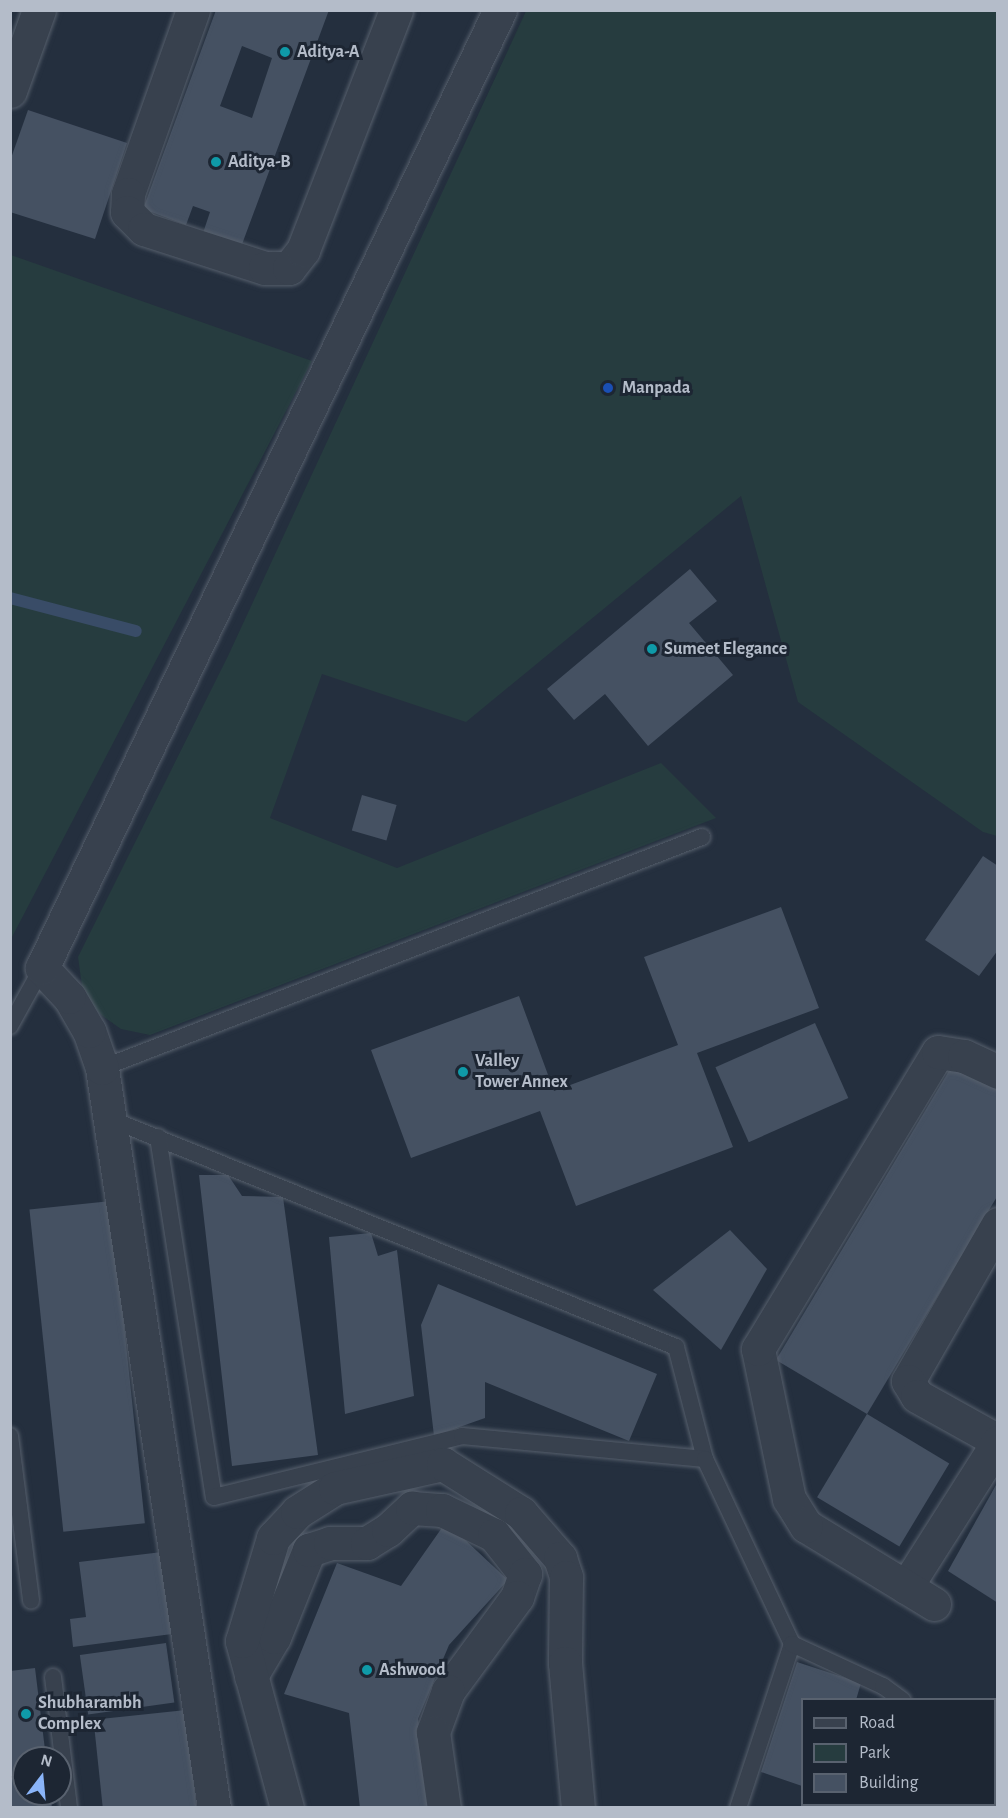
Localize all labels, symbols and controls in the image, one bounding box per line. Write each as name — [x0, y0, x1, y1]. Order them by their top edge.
place label: Aditya-A — [297, 41, 360, 63]
marker: Aditya-A — [278, 45, 292, 59]
place label: Aditya-B — [228, 151, 291, 173]
marker: Aditya-B — [209, 155, 223, 169]
place label: Manpada — [622, 377, 690, 399]
marker: Manpada — [599, 379, 617, 397]
place label: Sumeet Elegance — [664, 638, 787, 660]
marker: Sumeet Elegance — [645, 642, 659, 656]
place label: Valley Tower Annex — [475, 1051, 568, 1094]
marker: Valley Tower Annex — [456, 1065, 470, 1079]
place label: Ashwood — [379, 1659, 446, 1681]
marker: Ashwood — [360, 1663, 374, 1677]
place label: Shubharambh Complex — [38, 1693, 142, 1736]
legend — [801, 1698, 996, 1806]
marker: Shubharambh Complex — [19, 1707, 33, 1721]
text: Road — [859, 1714, 895, 1732]
text: Park — [859, 1744, 890, 1762]
north arrow — [12, 1746, 72, 1806]
text: N — [39, 1751, 54, 1770]
text: Building — [859, 1774, 918, 1792]

